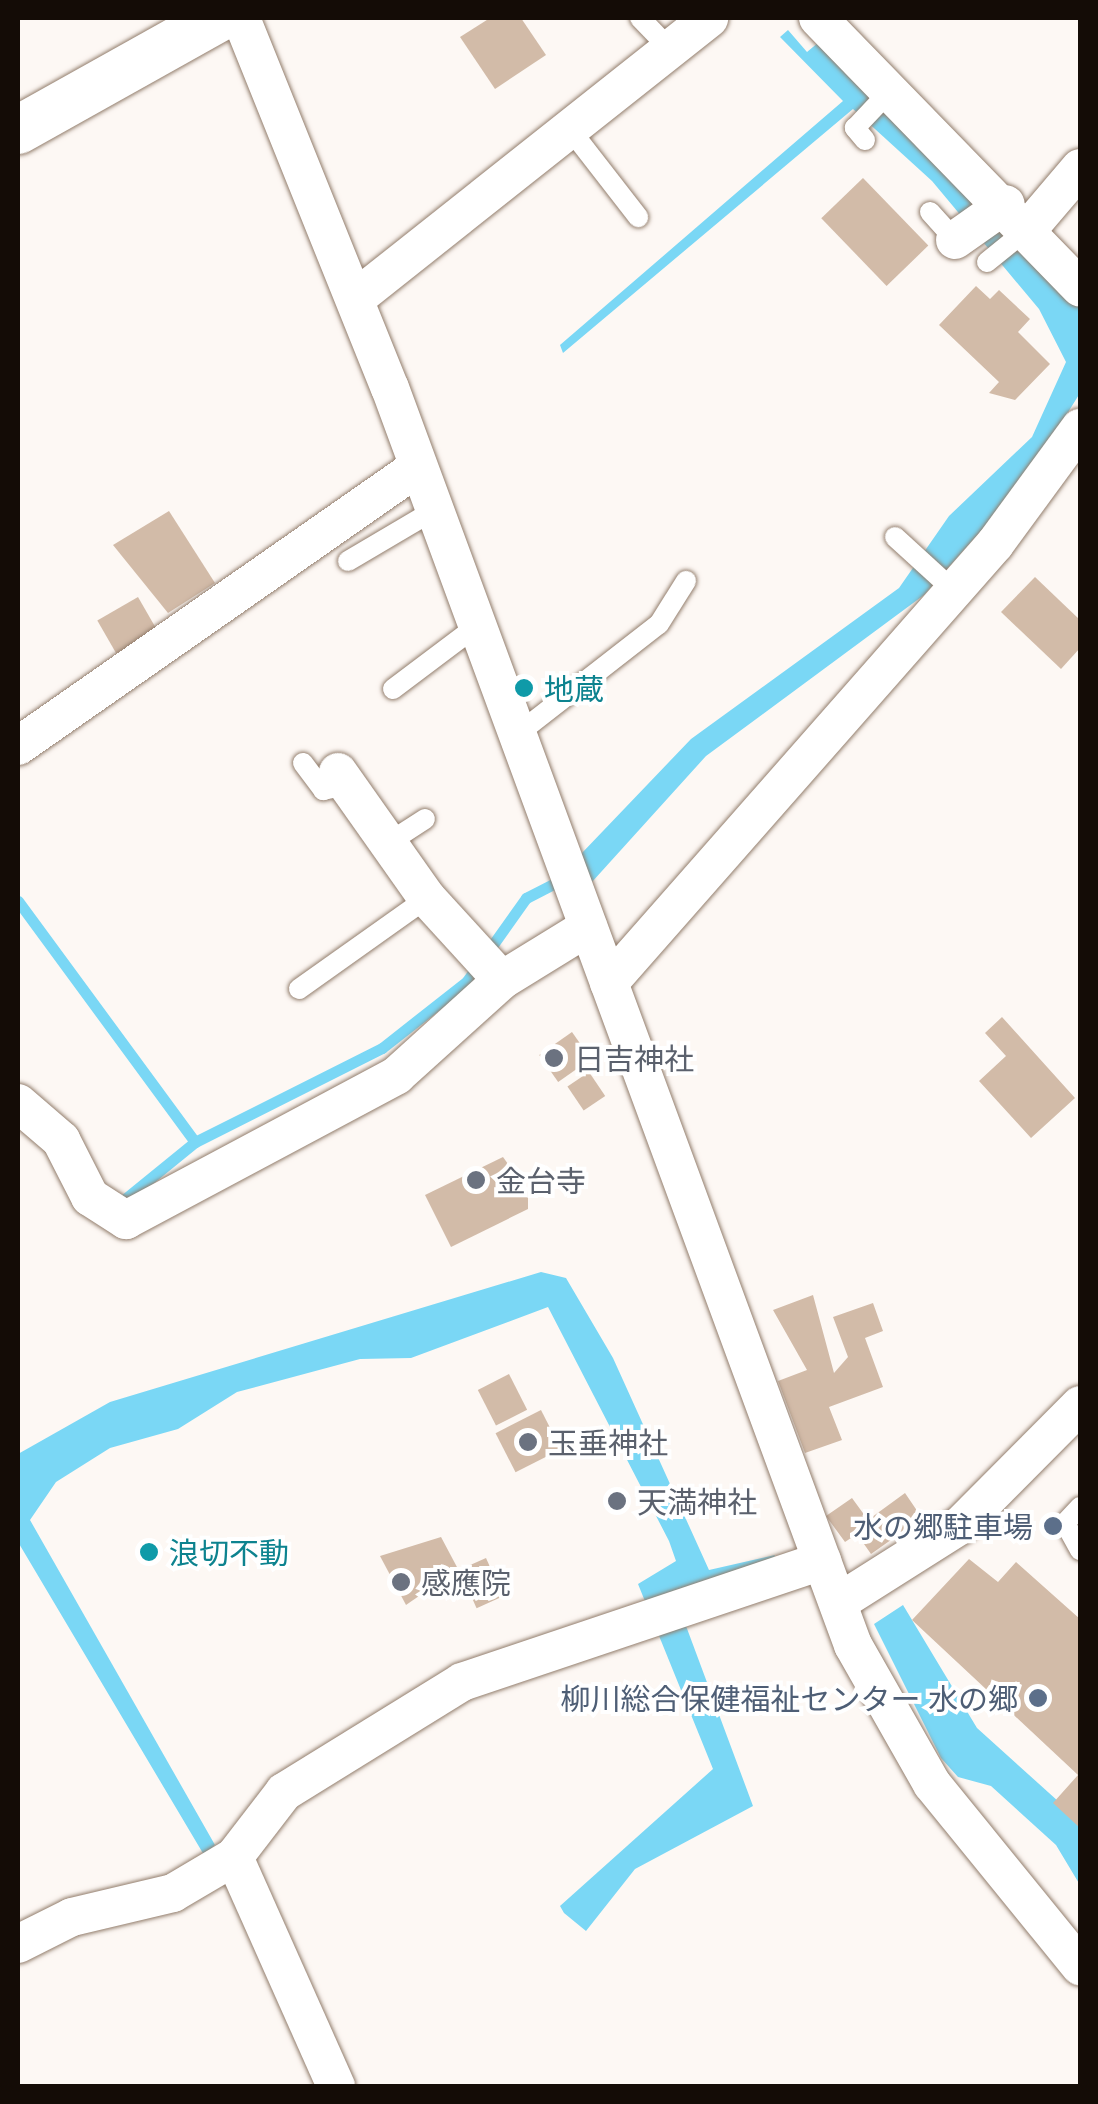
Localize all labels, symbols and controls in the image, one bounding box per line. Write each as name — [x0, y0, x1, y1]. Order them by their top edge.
place label: 地蔵 — [544, 670, 604, 706]
marker: 地蔵 — [513, 677, 535, 699]
place label: 日吉神社 — [574, 1040, 694, 1076]
marker: 日吉神社 — [543, 1047, 565, 1069]
place label: 金台寺 — [496, 1162, 586, 1198]
marker: 金台寺 — [465, 1169, 487, 1191]
place label: 玉垂神社 — [548, 1424, 668, 1460]
marker: 玉垂神社 — [517, 1431, 539, 1453]
place label: 天満神社 — [637, 1483, 757, 1519]
marker: 天満神社 — [606, 1490, 628, 1512]
place label: 水の郷駐車場 — [853, 1508, 1033, 1544]
marker: 水の郷駐車場 — [1042, 1515, 1064, 1537]
place label: 浪切不動 — [169, 1534, 289, 1570]
marker: 浪切不動 — [138, 1541, 160, 1563]
place label: 感應院 — [421, 1564, 511, 1600]
marker: 感應院 — [390, 1571, 412, 1593]
place label: 柳川総合保健福祉センター 水の郷 — [561, 1680, 1018, 1716]
marker: 柳川総合保健福祉センター 水の郷 — [1027, 1687, 1049, 1709]

